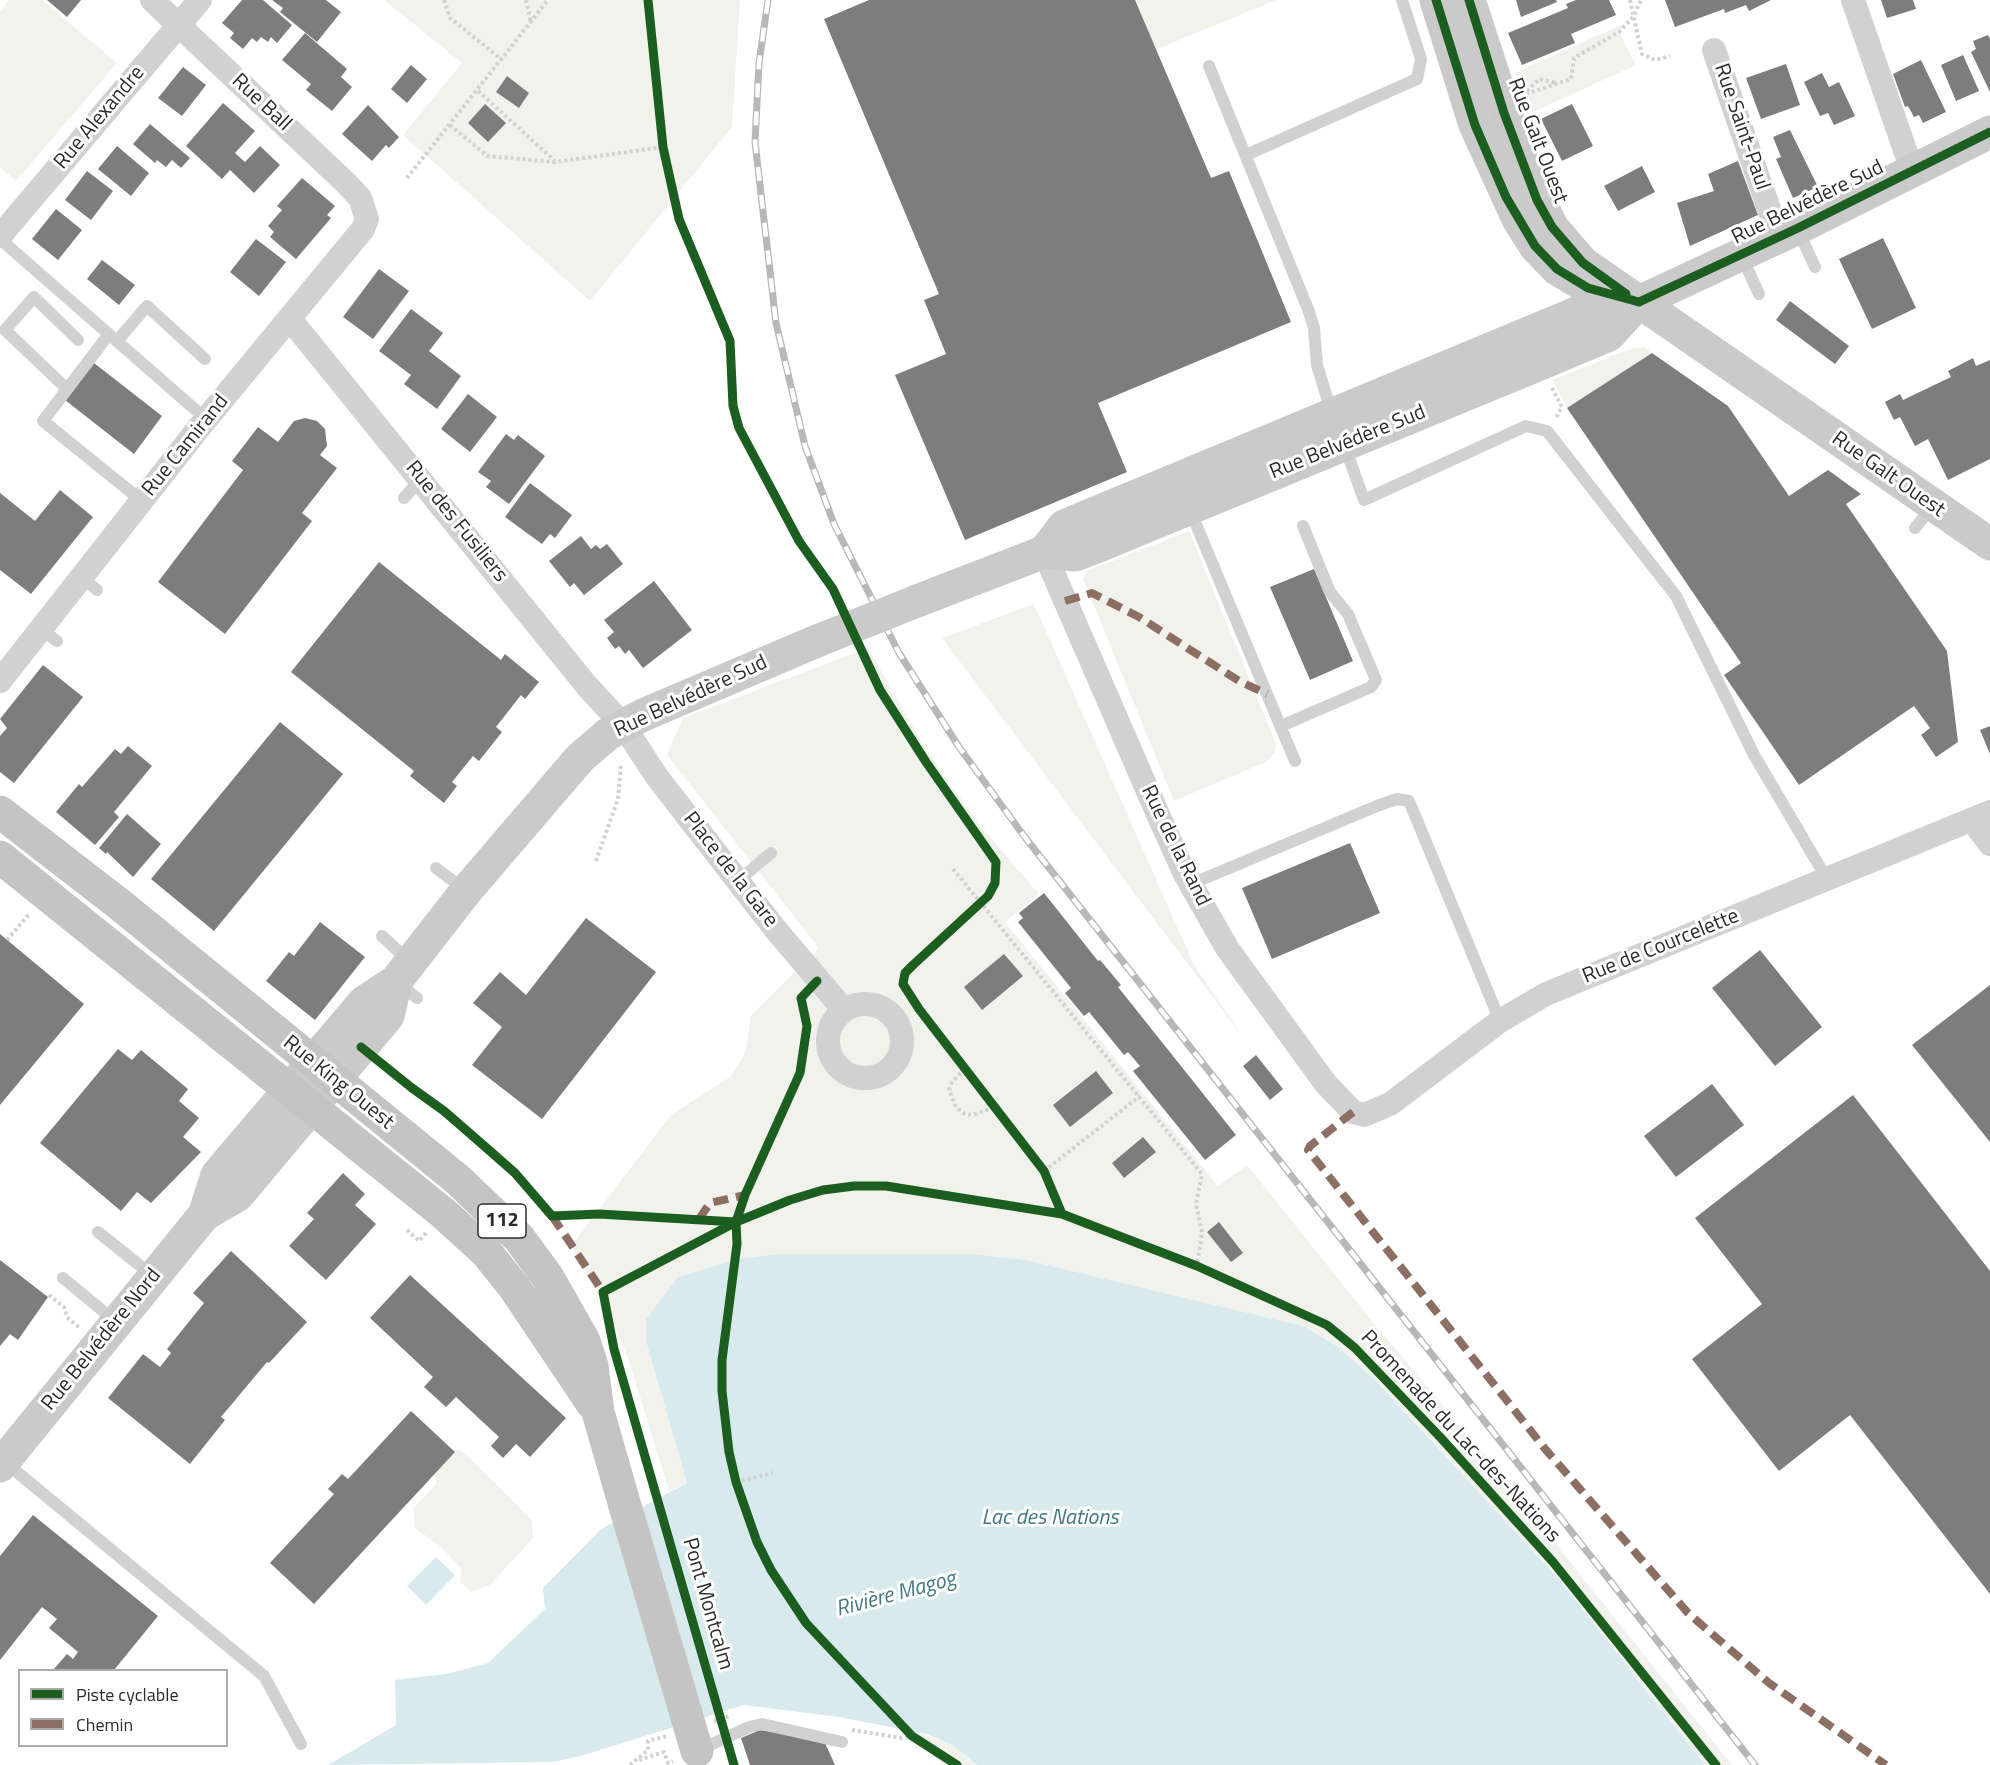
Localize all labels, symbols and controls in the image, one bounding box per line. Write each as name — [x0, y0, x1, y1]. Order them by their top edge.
street label: Rue Alexandre — [49, 61, 151, 175]
street label: Rue Saint-Paul — [1708, 61, 1774, 193]
street label: Rue Ball — [226, 69, 296, 137]
street label: Rue Galt Ouest — [1502, 75, 1572, 207]
street label: Rue Belvédère Sud — [1728, 155, 1888, 251]
street label: Rue Camirand — [137, 390, 235, 502]
street label: Rue Belvédère Sud — [1266, 400, 1430, 486]
street label: Rue Galt Ouest — [1827, 427, 1949, 523]
street label: Rue des Fusiliers — [399, 456, 513, 588]
street label: Rue Belvédère Sud — [611, 651, 771, 743]
street label: Rue de la Rand — [1135, 781, 1215, 911]
street label: Place de la Gare — [677, 807, 783, 933]
street label: Rue de Courcelette — [1579, 904, 1743, 990]
street label: Rue King Ouest — [278, 1031, 398, 1135]
road number: 112 — [478, 1204, 526, 1238]
street label: Rue Belvédère Nord — [37, 1264, 167, 1416]
street label: Promenade du Lac-des-Nations — [1355, 1326, 1565, 1548]
water label: Lac des Nations — [981, 1506, 1119, 1532]
street label: Pont Montcalm — [676, 1535, 738, 1673]
water label: Rivière Magog — [833, 1566, 959, 1624]
legend — [18, 1669, 228, 1747]
text: Piste cyclable — [76, 1681, 178, 1708]
text: Chemin — [76, 1711, 133, 1738]

